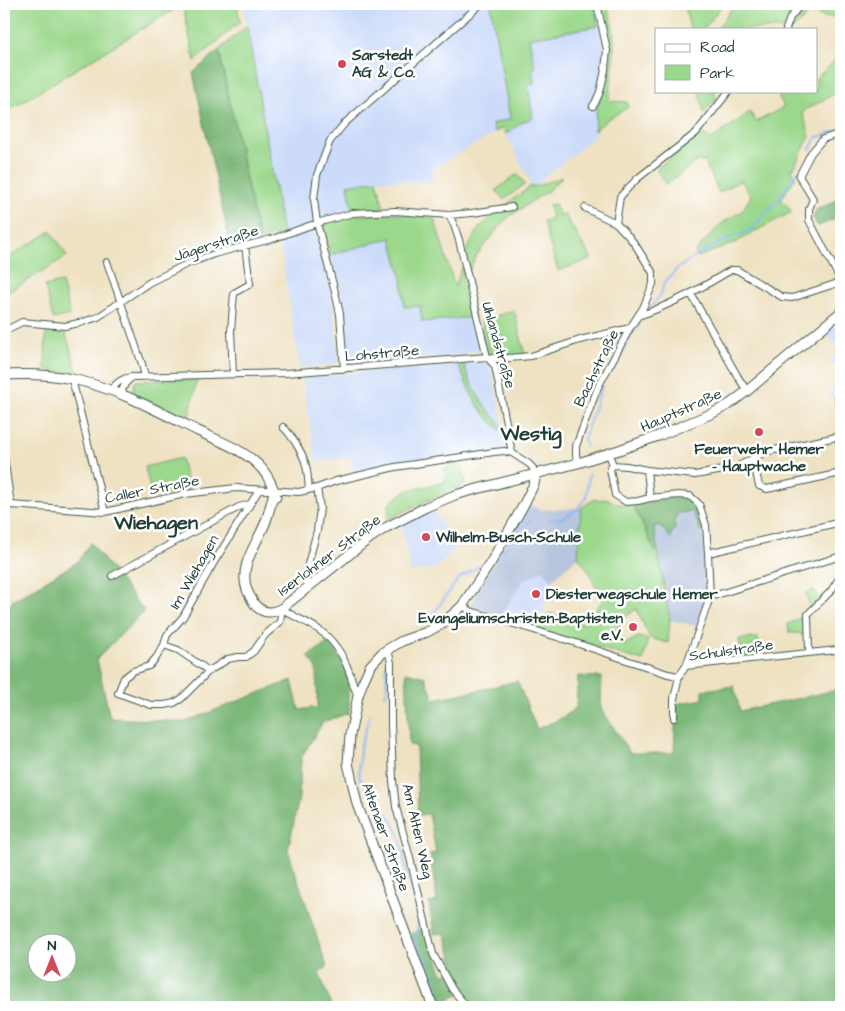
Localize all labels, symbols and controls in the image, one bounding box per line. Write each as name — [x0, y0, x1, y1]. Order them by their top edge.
legend — [655, 28, 818, 92]
text: Road — [700, 37, 735, 58]
place label: Sarstedt AG & Co. — [351, 45, 415, 83]
marker: Sarstedt AG & Co. — [336, 58, 348, 70]
text: Park — [700, 63, 735, 84]
street label: Jägerstraße — [171, 220, 262, 268]
street label: Uhlandstraße — [476, 299, 521, 391]
street label: Bachstraße — [569, 326, 624, 410]
street label: Lohstraße — [344, 340, 420, 367]
street label: Hauptstraße — [637, 383, 725, 438]
district label: Westig — [499, 420, 562, 449]
marker: Feuerwehr Hemer - Hauptwache — [753, 426, 765, 438]
place label: Feuerwehr Hemer - Hauptwache — [694, 439, 825, 477]
street label: Caller Straße — [103, 470, 201, 509]
district label: Wiehagen — [113, 509, 198, 538]
street label: Iserlohner Straße — [273, 509, 385, 601]
place label: Wilhelm-Busch-Schule — [435, 527, 581, 548]
street label: Im Wiehagen — [165, 531, 225, 614]
marker: Wilhelm-Busch-Schule — [420, 531, 432, 543]
place label: Diesterwegschule Hemer — [546, 584, 719, 607]
marker: Diesterwegschule Hemer — [530, 588, 542, 600]
place label: Evangeliumschristen-Baptisten e.V. — [418, 608, 624, 646]
marker: Evangeliumschristen-Baptisten e.V. — [627, 621, 639, 633]
street label: Schulstraße — [688, 634, 775, 667]
street label: Altenaer Straße — [356, 780, 415, 894]
street label: Am Alten Weg — [395, 782, 439, 881]
north arrow — [28, 934, 78, 984]
text: N — [48, 936, 57, 956]

